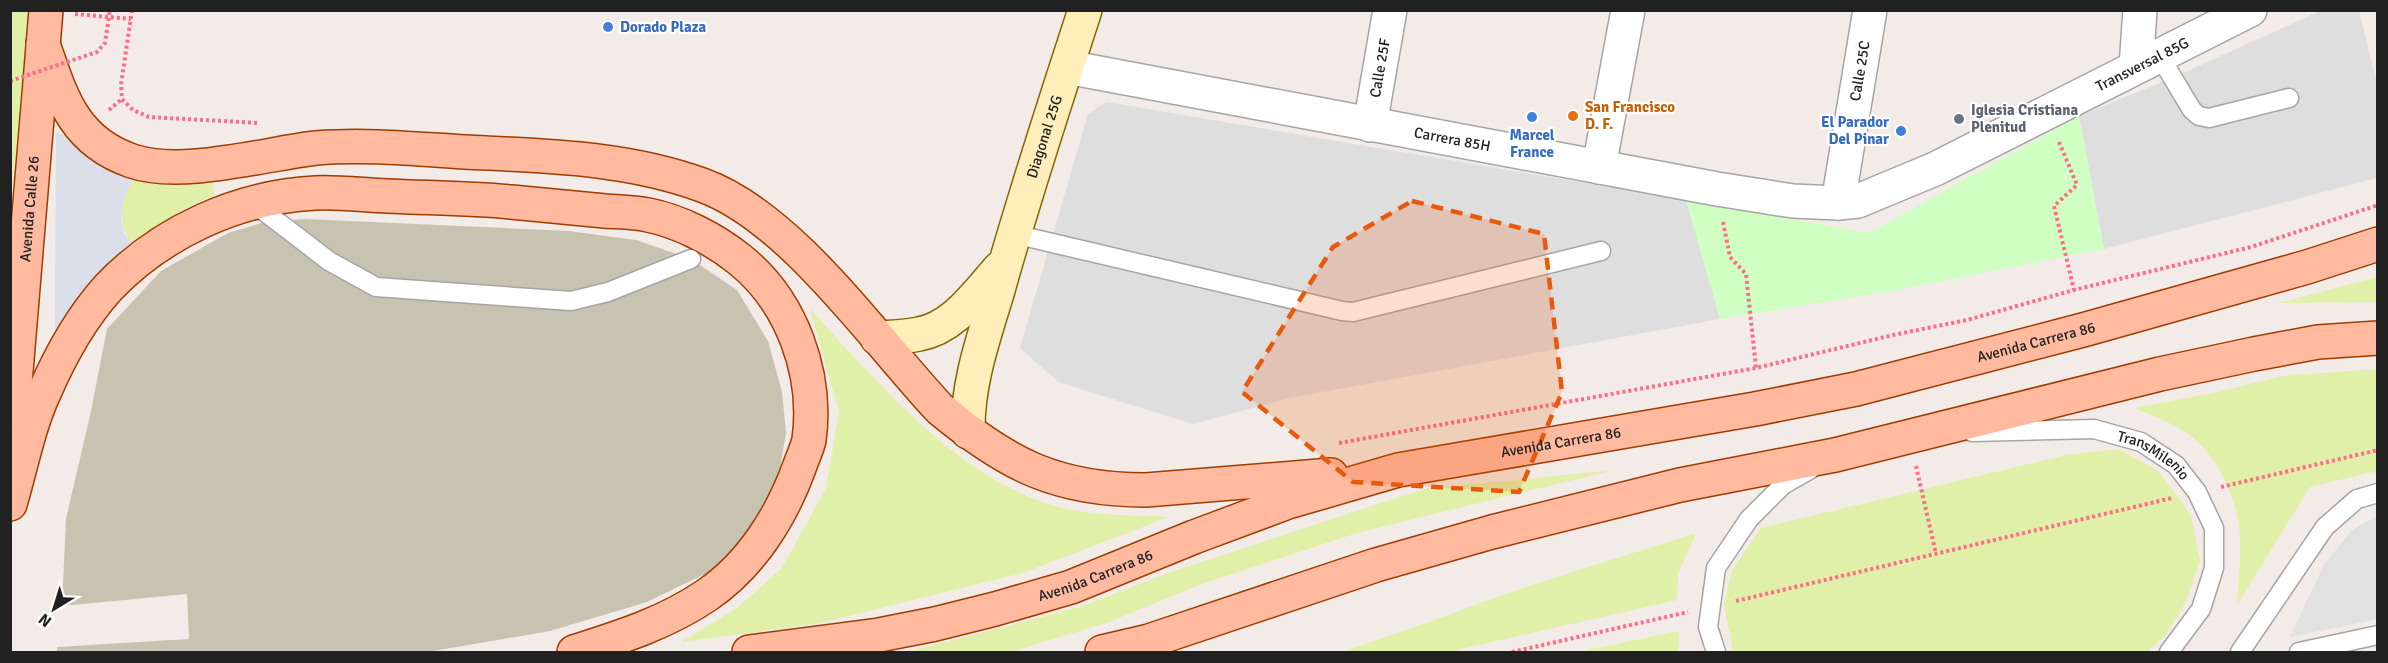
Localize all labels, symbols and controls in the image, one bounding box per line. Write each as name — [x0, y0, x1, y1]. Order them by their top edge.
place label: Dorado Plaza — [620, 18, 707, 36]
marker: Dorado Plaza — [601, 20, 615, 34]
street label: Transversal 85G — [2093, 33, 2192, 95]
street label: Calle 25F — [1366, 37, 1394, 99]
street label: Calle 25C — [1846, 39, 1874, 102]
street label: Diagonal 25G — [1023, 93, 1066, 181]
place label: San Francisco D. F. — [1585, 98, 1675, 133]
place label: Iglesia Cristiana Plenitud — [1971, 101, 2079, 136]
marker: San Francisco D. F. — [1566, 109, 1580, 123]
marker: Marcel France — [1525, 110, 1539, 124]
marker: Iglesia Cristiana Plenitud — [1952, 112, 1966, 126]
place label: El Parador Del Pinar — [1821, 113, 1889, 148]
street label: Carrera 85H — [1412, 123, 1492, 155]
marker: El Parador Del Pinar — [1894, 124, 1908, 138]
place label: Marcel France — [1509, 126, 1555, 161]
street label: Avenida Calle 26 — [16, 155, 43, 263]
street label: Avenida Carrera 86 — [1975, 318, 2097, 366]
street label: Avenida Carrera 86 — [1499, 423, 1622, 461]
street label: TransMilenio — [2115, 427, 2193, 484]
street label: Avenida Carrera 86 — [1036, 546, 1156, 605]
north arrow — [24, 579, 84, 639]
text: N — [35, 609, 56, 631]

